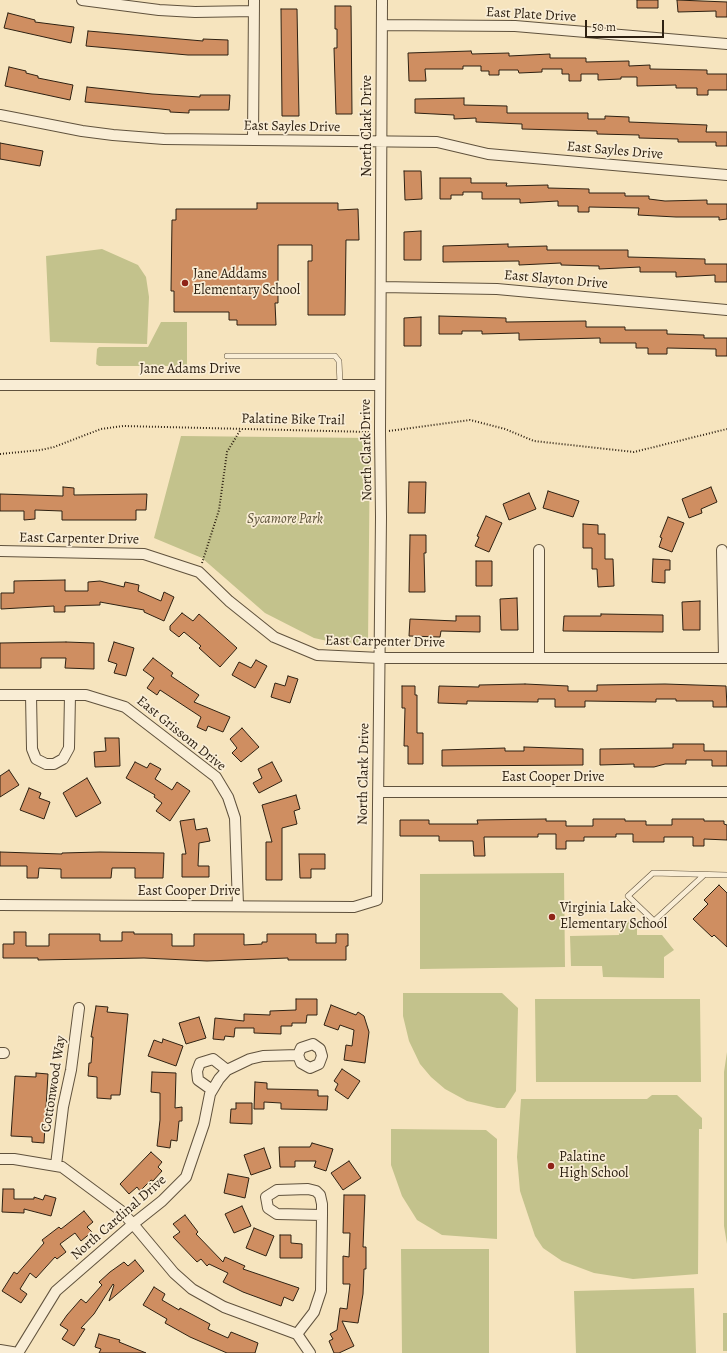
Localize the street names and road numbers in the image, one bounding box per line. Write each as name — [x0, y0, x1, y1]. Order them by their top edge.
street label: East Plate Drive — [485, 4, 577, 26]
street label: North Clark Drive — [360, 75, 376, 177]
street label: East Sayles Drive — [244, 118, 340, 136]
street label: East Sayles Drive — [566, 138, 664, 164]
street label: East Slayton Drive — [503, 267, 609, 293]
street label: Jane Adams Drive — [140, 362, 240, 378]
street label: North Clark Drive — [358, 399, 376, 501]
street label: Palatine Bike Trail — [241, 411, 345, 429]
street label: East Carpenter Drive — [19, 530, 139, 548]
street label: East Carpenter Drive — [325, 633, 445, 651]
street label: East Grissom Drive — [133, 693, 229, 775]
street label: North Clark Drive — [355, 723, 373, 825]
street label: East Cooper Drive — [501, 770, 605, 786]
street label: East Cooper Drive — [137, 884, 241, 900]
street label: Cottonwood Way — [38, 1035, 70, 1133]
street label: North Cardinal Drive — [68, 1172, 170, 1264]

